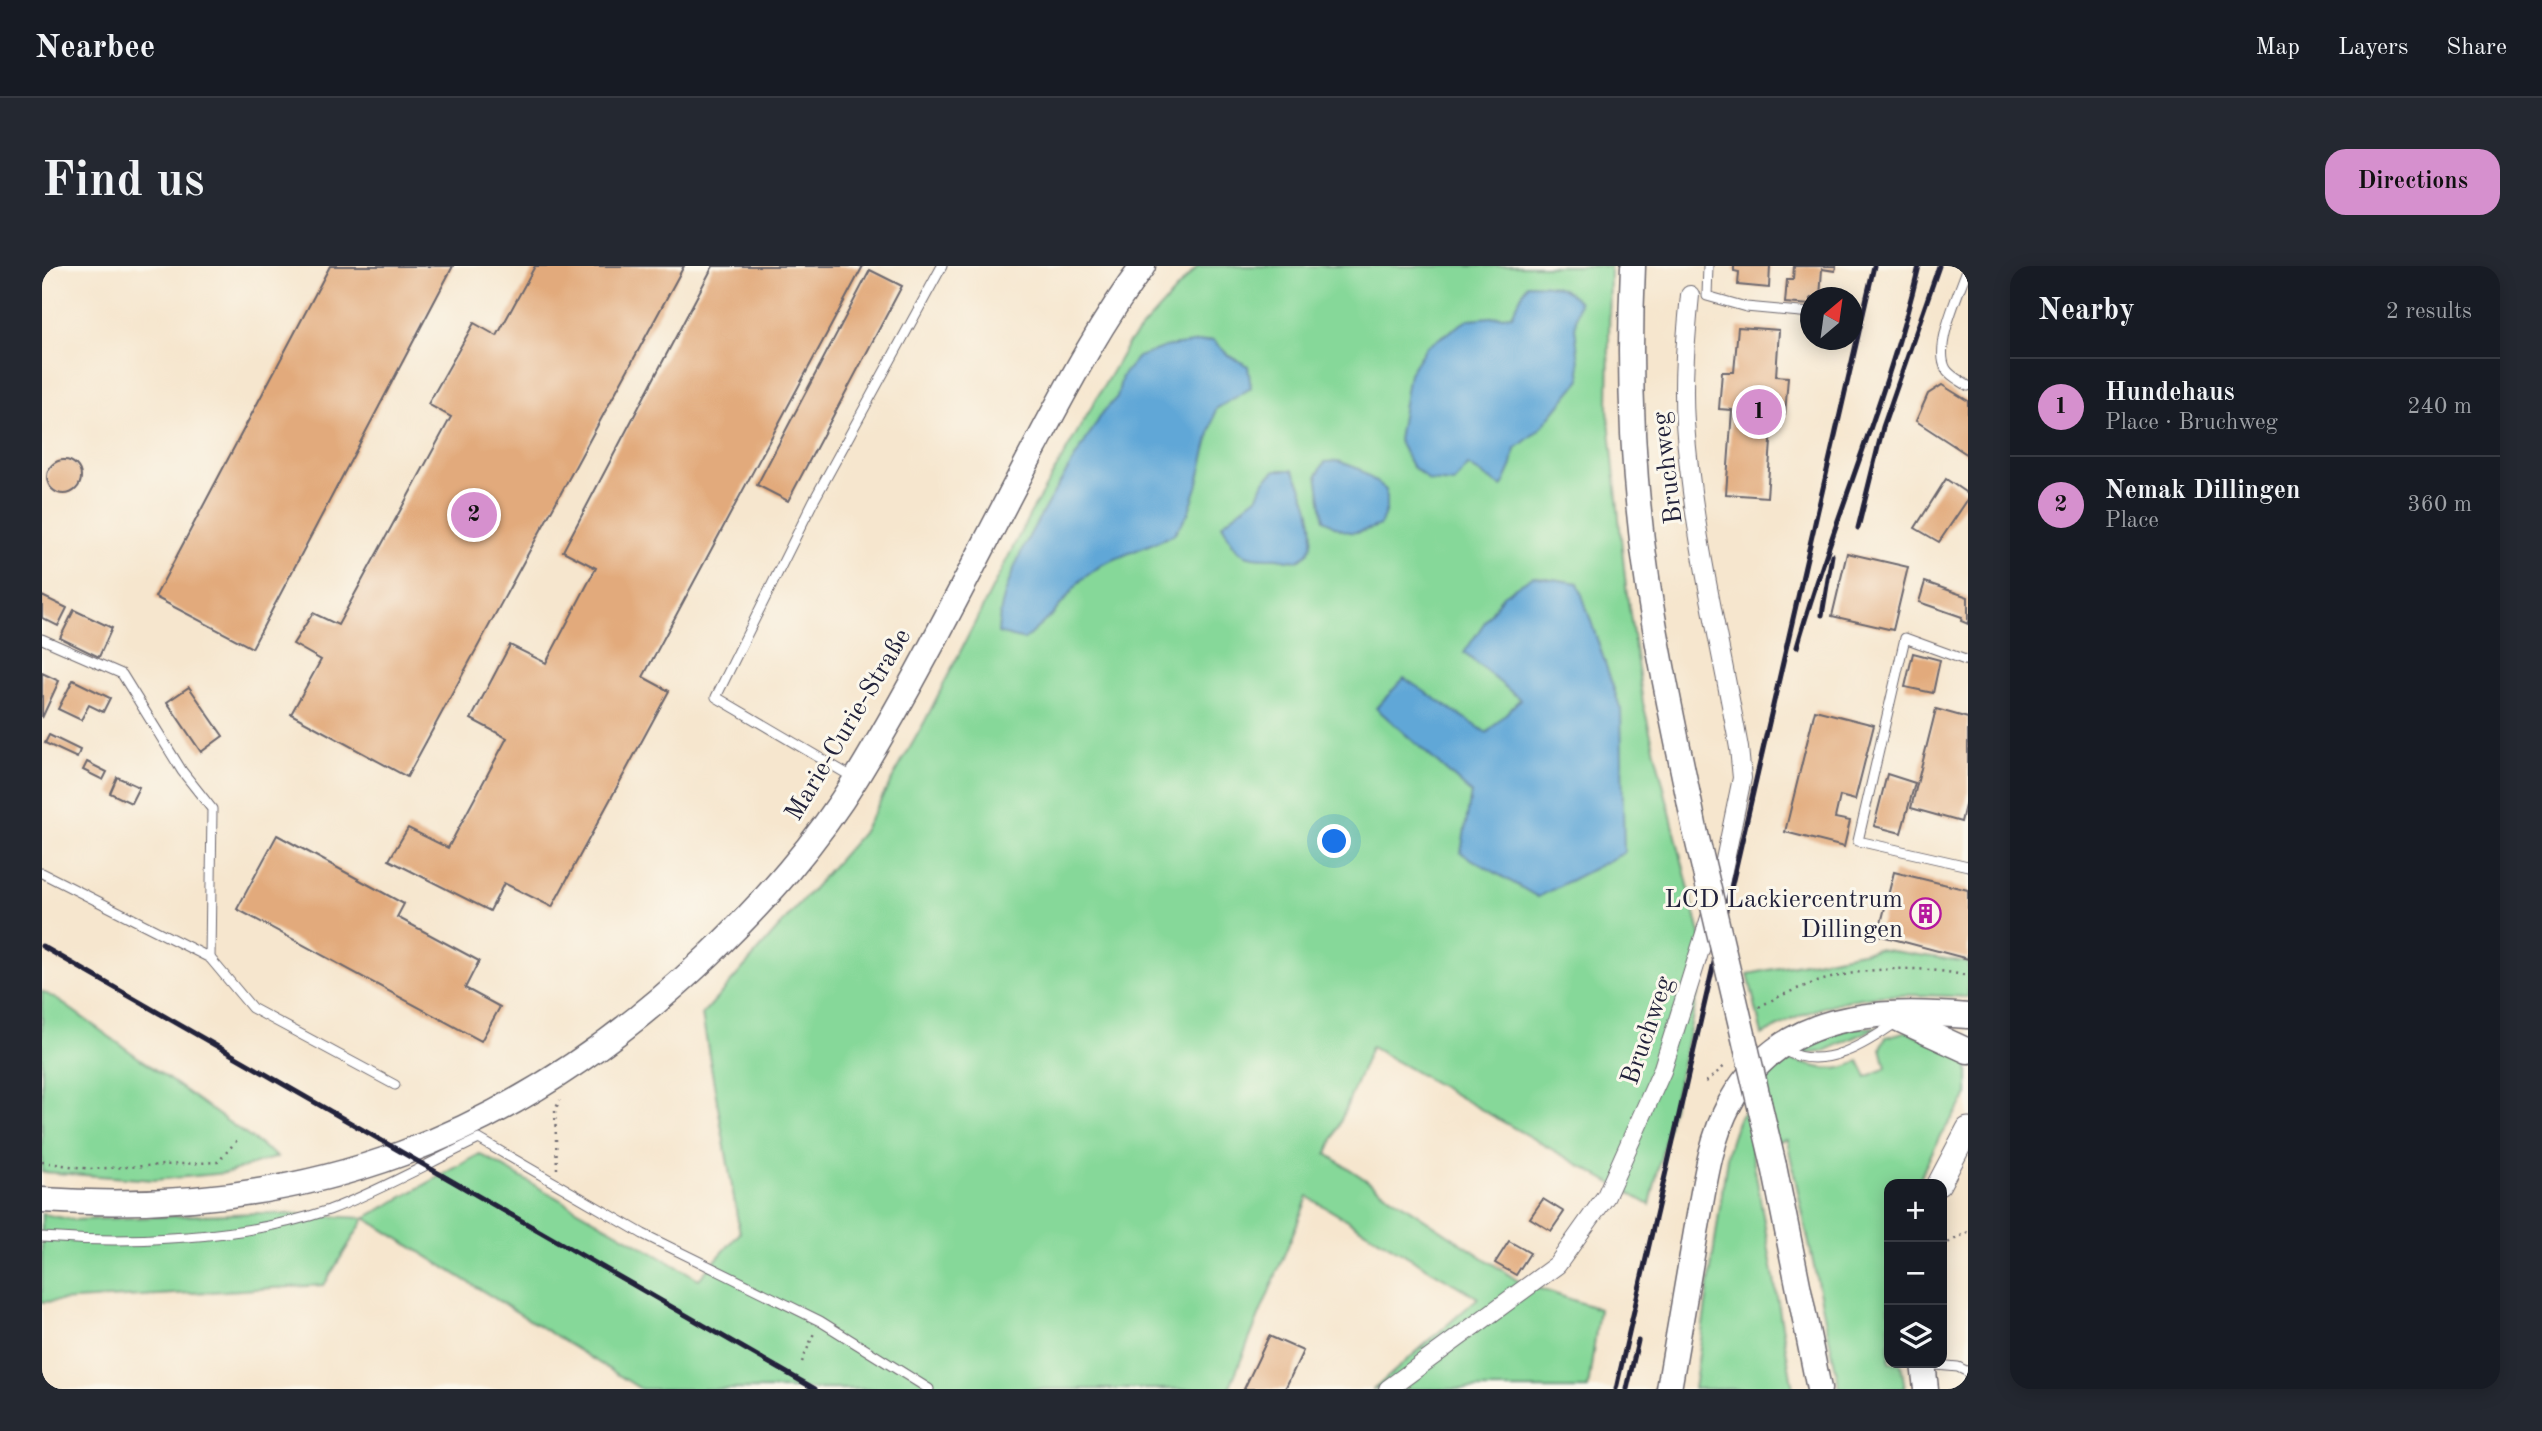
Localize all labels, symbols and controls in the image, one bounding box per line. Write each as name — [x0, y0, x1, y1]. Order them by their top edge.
text: Nearbee — [35, 32, 155, 65]
text: Map — [2256, 36, 2300, 60]
text: Layers — [2338, 36, 2408, 60]
text: Share — [2446, 36, 2507, 60]
button: Directions — [2325, 149, 2500, 215]
text: Find us — [42, 158, 205, 207]
north arrow — [1800, 287, 1863, 350]
text: Nearby — [2038, 296, 2135, 326]
text: 2 results — [2386, 300, 2472, 323]
text: Hundehaus — [2105, 380, 2235, 406]
pin: 1 — [1736, 386, 1782, 438]
text: 1 — [2054, 395, 2068, 418]
text: 240 m — [2407, 395, 2472, 418]
street label: Bruchweg — [1648, 410, 1688, 525]
text: Place · Bruchweg — [2105, 411, 2278, 434]
text: Nemak Dillingen — [2105, 478, 2300, 504]
pin: 2 — [451, 489, 497, 541]
text: 2 — [2054, 493, 2068, 516]
text: 360 m — [2407, 493, 2472, 516]
text: Place — [2105, 509, 2159, 532]
street label: Marie-Curie-Straße — [781, 625, 916, 826]
your location — [1317, 824, 1351, 858]
place label: LCD Lackiercentrum Dillingen — [1664, 887, 1903, 943]
building icon: LCD Lackiercentrum Dillingen — [1909, 896, 1943, 930]
street label: Bruchweg — [1617, 973, 1679, 1088]
map controls — [1884, 1179, 1947, 1368]
button: + — [1884, 1179, 1947, 1242]
button: − — [1884, 1242, 1947, 1305]
button: layers — [1884, 1305, 1947, 1368]

